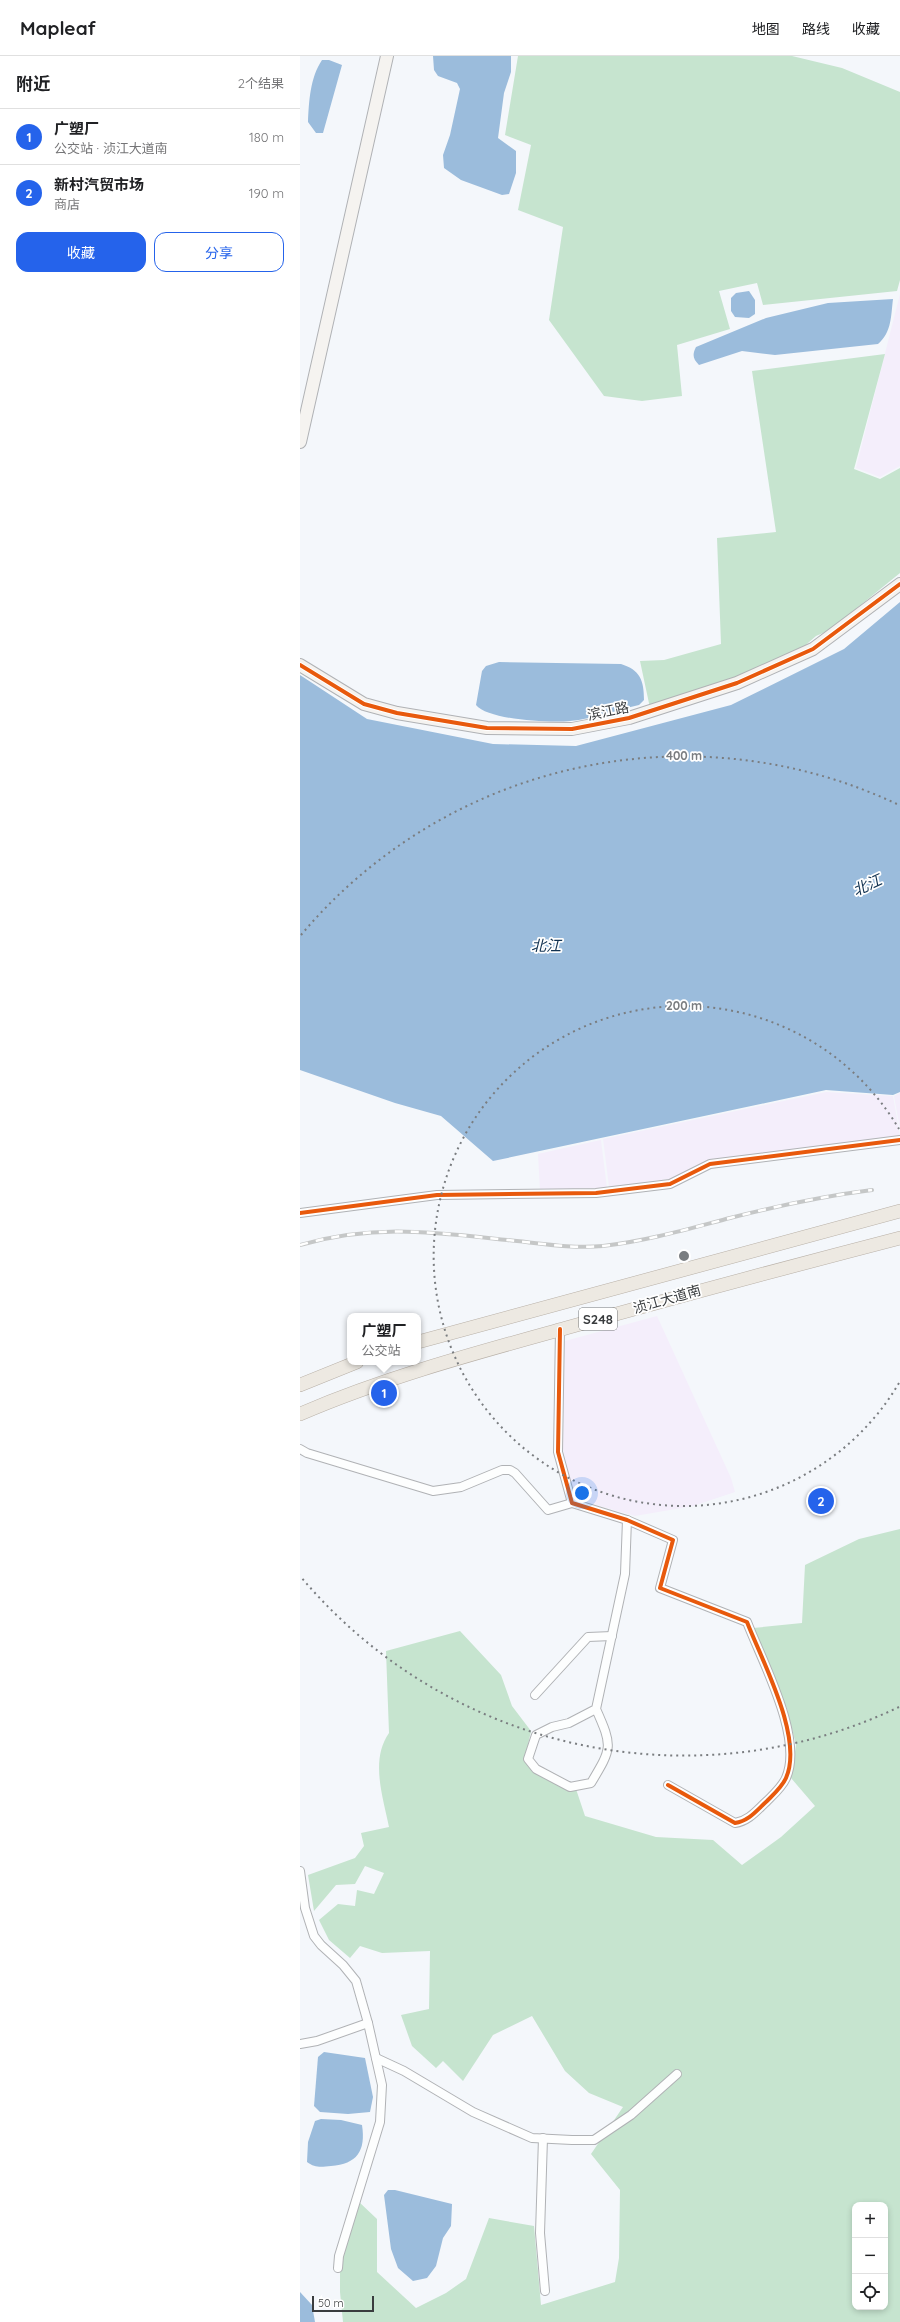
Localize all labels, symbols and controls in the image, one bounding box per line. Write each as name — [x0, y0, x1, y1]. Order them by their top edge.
text: Mapleaf — [20, 16, 96, 40]
text: 地图 — [752, 20, 780, 38]
text: 路线 — [802, 20, 830, 38]
text: 收藏 — [852, 20, 880, 38]
text: 附近 — [16, 73, 50, 94]
text: 2个结果 — [238, 75, 284, 91]
text: 广塑厂 — [54, 119, 99, 138]
text: 1 — [26, 129, 32, 145]
text: 180 m — [249, 129, 284, 145]
text: 公交站 · 浈江大道南 — [54, 140, 168, 156]
text: 新村汽贸市场 — [54, 175, 144, 194]
text: 2 — [25, 185, 33, 201]
text: 190 m — [249, 185, 284, 201]
text: 商店 — [54, 196, 80, 212]
button: 收藏 — [16, 232, 146, 272]
button: 分享 — [154, 232, 284, 272]
street label: 滨江路 — [586, 698, 630, 724]
text: 400 m — [666, 748, 702, 763]
water label: 北江 — [849, 869, 886, 900]
water label: 北江 — [531, 936, 563, 955]
text: 200 m — [666, 998, 702, 1013]
centre of rings — [677, 1249, 691, 1263]
street label: 浈江大道南 — [631, 1281, 703, 1317]
road number: S248 — [579, 1308, 617, 1330]
popup — [347, 1313, 421, 1365]
text: 广塑厂 — [361, 1321, 407, 1340]
text: 公交站 — [361, 1342, 401, 1358]
pin: 1 — [371, 1378, 397, 1408]
your location — [572, 1483, 592, 1503]
pin: 2 — [808, 1486, 834, 1516]
map controls — [852, 2202, 888, 2310]
button: + — [852, 2202, 888, 2238]
button: − — [852, 2238, 888, 2274]
button: locate — [852, 2274, 888, 2310]
scale bar — [312, 2294, 374, 2313]
text: 50 m — [318, 2296, 344, 2310]

